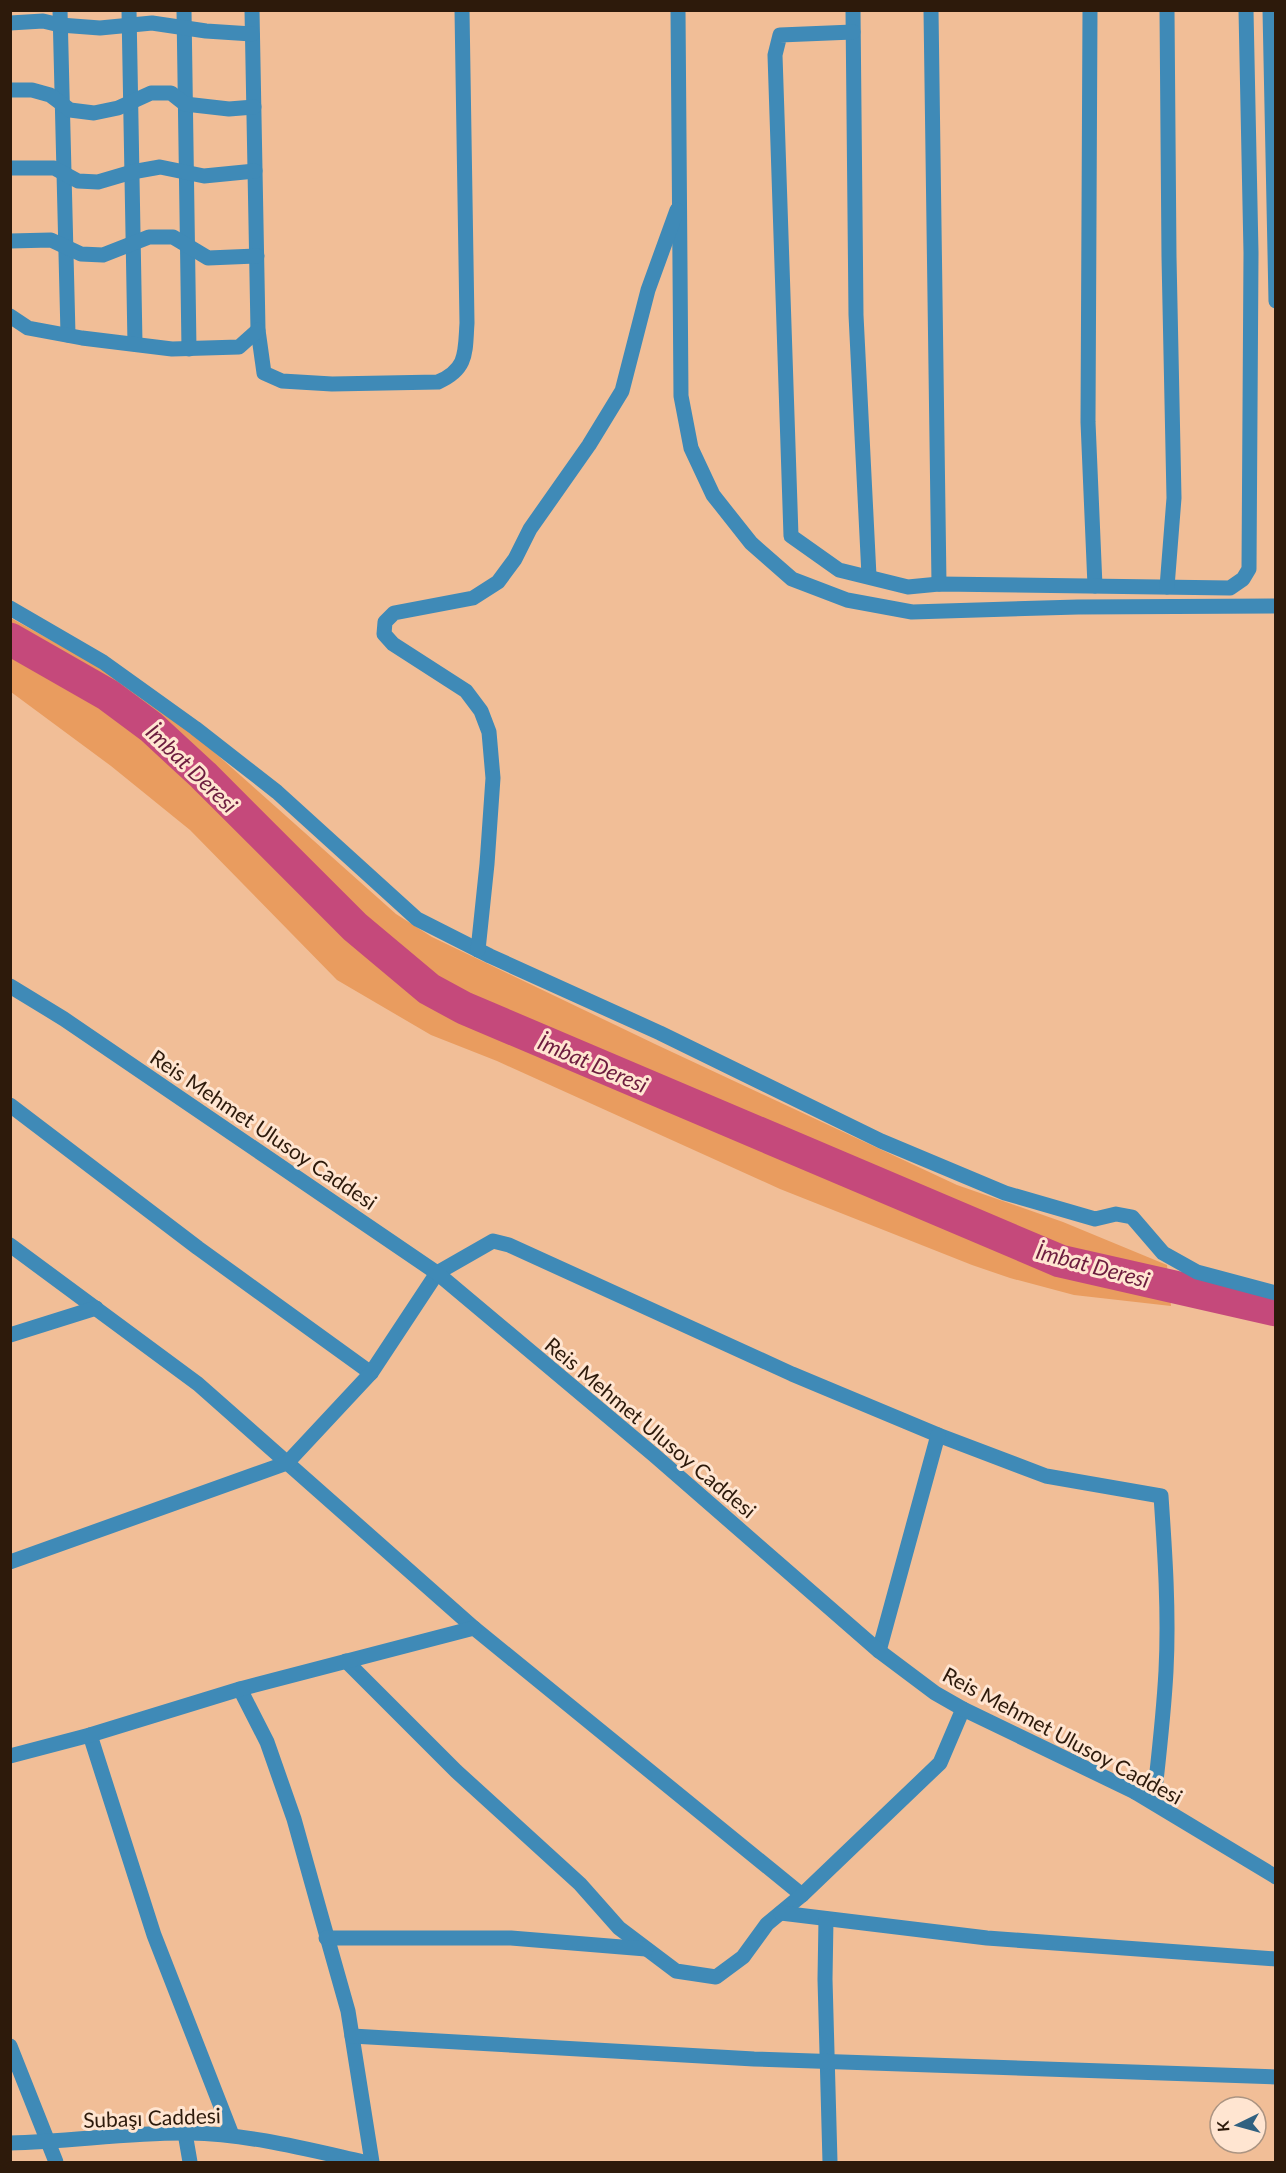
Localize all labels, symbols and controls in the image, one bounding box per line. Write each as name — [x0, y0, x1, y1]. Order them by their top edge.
water label: İmbat Deresi — [141, 718, 243, 818]
water label: İmbat Deresi — [534, 1028, 652, 1098]
street label: Reis Mehmet Ulusoy Caddesi — [146, 1044, 382, 1214]
water label: İmbat Deresi — [1033, 1237, 1153, 1293]
street label: Reis Mehmet Ulusoy Caddesi — [540, 1331, 762, 1523]
street label: Reis Mehmet Ulusoy Caddesi — [939, 1661, 1187, 1809]
north arrow — [1208, 2095, 1268, 2155]
street label: Subaşı Caddesi — [83, 2102, 221, 2132]
text: K — [1213, 2119, 1233, 2133]

